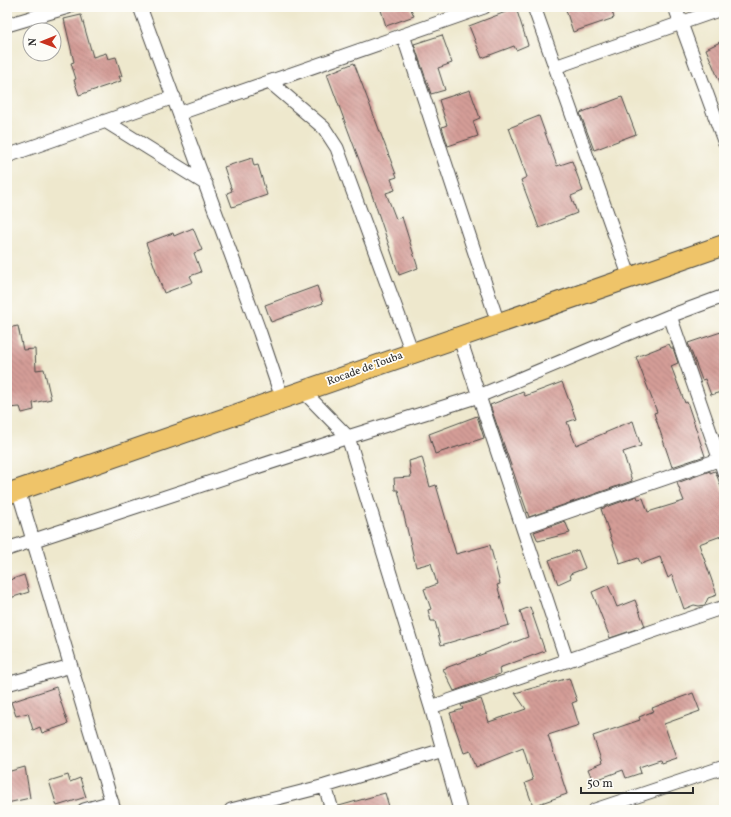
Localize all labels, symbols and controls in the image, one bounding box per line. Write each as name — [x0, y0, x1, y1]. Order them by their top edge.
north arrow — [22, 22, 62, 62]
text: N — [26, 38, 41, 46]
street label: Rocade de Touba — [325, 348, 405, 390]
scale bar — [581, 769, 693, 795]
text: 50 m — [587, 776, 613, 792]

